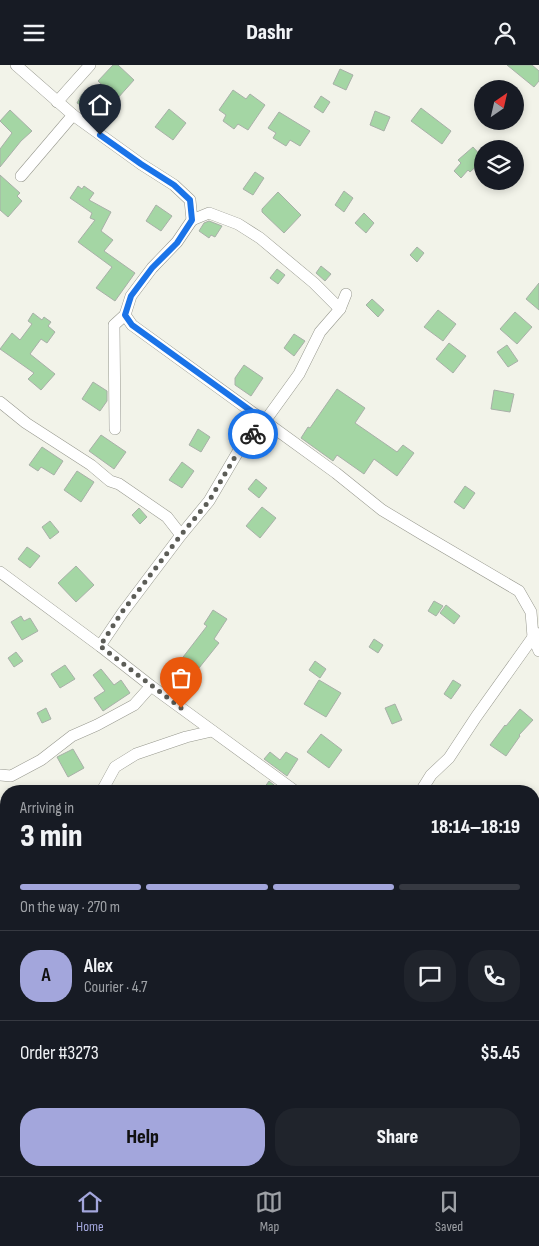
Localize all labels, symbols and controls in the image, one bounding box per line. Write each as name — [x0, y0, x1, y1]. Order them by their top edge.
icon: menu — [20, 19, 48, 47]
text: Dashr — [246, 19, 293, 46]
icon: person — [491, 19, 519, 47]
north arrow — [474, 80, 524, 130]
map controls — [474, 80, 524, 190]
pin — [79, 84, 121, 135]
icon: home — [86, 91, 114, 119]
button: layers — [474, 140, 524, 190]
courier — [228, 409, 278, 459]
icon: bike — [239, 420, 267, 448]
pin — [160, 657, 202, 708]
icon: bag — [167, 664, 195, 692]
text: Arriving in — [20, 799, 74, 818]
text: 18:14–18:19 — [431, 816, 520, 839]
text: 3 min — [20, 817, 82, 856]
text: On the way · 270 m — [20, 898, 120, 917]
button: chat — [404, 950, 456, 1002]
button: phone — [468, 950, 520, 1002]
text: Alex — [84, 955, 113, 978]
text: A — [41, 964, 51, 987]
text: Courier · 4.7 — [84, 978, 147, 997]
text: Order #3273 — [20, 1042, 99, 1065]
text: $5.45 — [480, 1042, 520, 1065]
button: Help — [20, 1108, 265, 1166]
button: Share — [275, 1108, 520, 1166]
tab: Home — [76, 1188, 104, 1235]
tab: Map — [255, 1188, 283, 1235]
tab: Saved — [435, 1188, 463, 1235]

